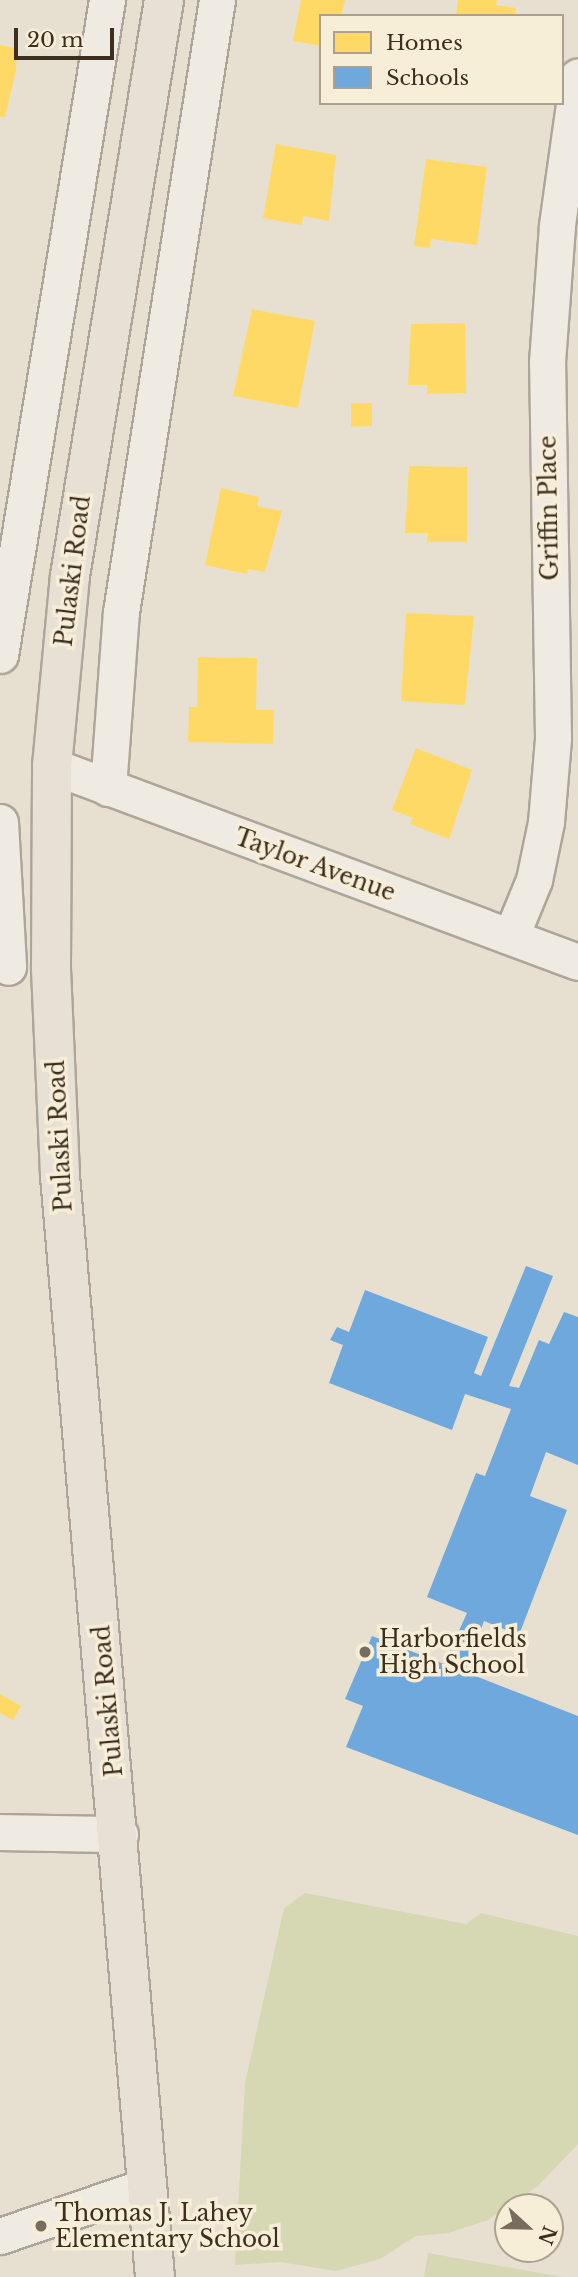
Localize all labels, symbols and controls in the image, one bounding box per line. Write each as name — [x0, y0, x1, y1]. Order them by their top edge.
scale bar — [18, 14, 117, 58]
legend — [319, 14, 564, 105]
text: 20 m — [27, 27, 84, 53]
text: Homes — [386, 30, 463, 56]
text: Schools — [386, 65, 469, 91]
street label: Griffin Place — [534, 435, 564, 581]
street label: Pulaski Road — [50, 494, 96, 648]
street label: Taylor Avenue — [230, 823, 400, 907]
street label: Pulaski Road — [42, 1060, 78, 1212]
street label: Pulaski Road — [88, 1624, 128, 1778]
place label: Harborfields High School — [379, 1625, 527, 1679]
marker: Harborfields High School — [357, 1644, 373, 1660]
north arrow — [494, 2193, 564, 2263]
place label: Thomas J. Lahey Elementary School — [55, 2199, 280, 2253]
marker: Thomas J. Lahey Elementary School — [33, 2218, 49, 2234]
text: N — [533, 2223, 561, 2248]

